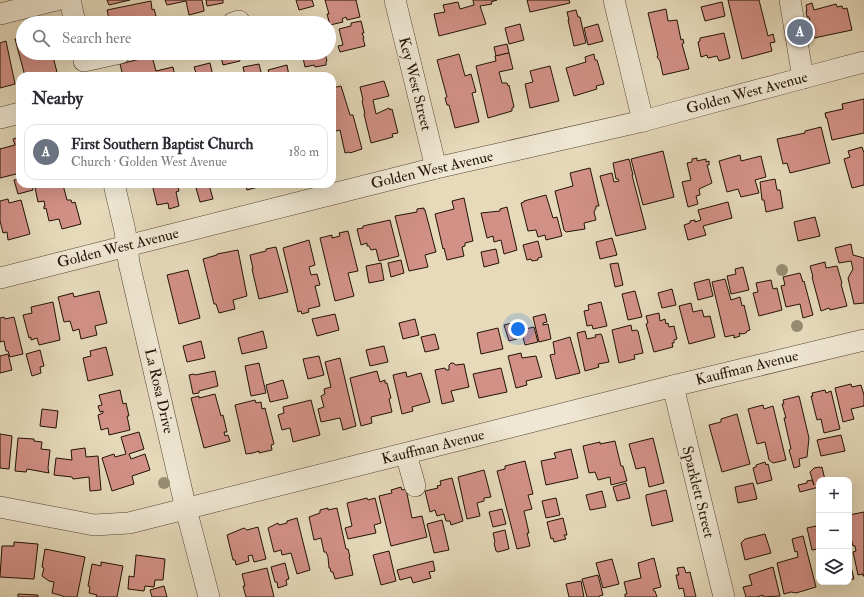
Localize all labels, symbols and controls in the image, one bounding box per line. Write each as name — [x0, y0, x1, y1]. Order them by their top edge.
search box — [16, 16, 336, 60]
pin: A — [787, 17, 813, 47]
icon: search — [30, 27, 52, 49]
text: Search here — [62, 29, 131, 48]
street label: Key West Street — [394, 35, 436, 133]
street label: Golden West Avenue — [684, 68, 810, 118]
text: Nearby — [32, 88, 83, 109]
text: First Southern Baptist Church — [71, 135, 253, 154]
text: A — [42, 144, 50, 160]
text: 180 m — [289, 144, 319, 160]
street label: Golden West Avenue — [369, 147, 495, 193]
text: Church · Golden West Avenue — [71, 154, 227, 170]
street label: Golden West Avenue — [55, 224, 181, 272]
your location — [508, 319, 528, 339]
street label: Kauffman Avenue — [694, 346, 800, 390]
street label: La Rosa Drive — [140, 347, 178, 435]
street label: Kauffman Avenue — [380, 425, 486, 469]
street label: Sparklett Street — [676, 444, 719, 540]
map controls — [816, 477, 852, 585]
button: + — [816, 477, 852, 513]
button: − — [816, 513, 852, 549]
button: layers — [816, 549, 852, 585]

